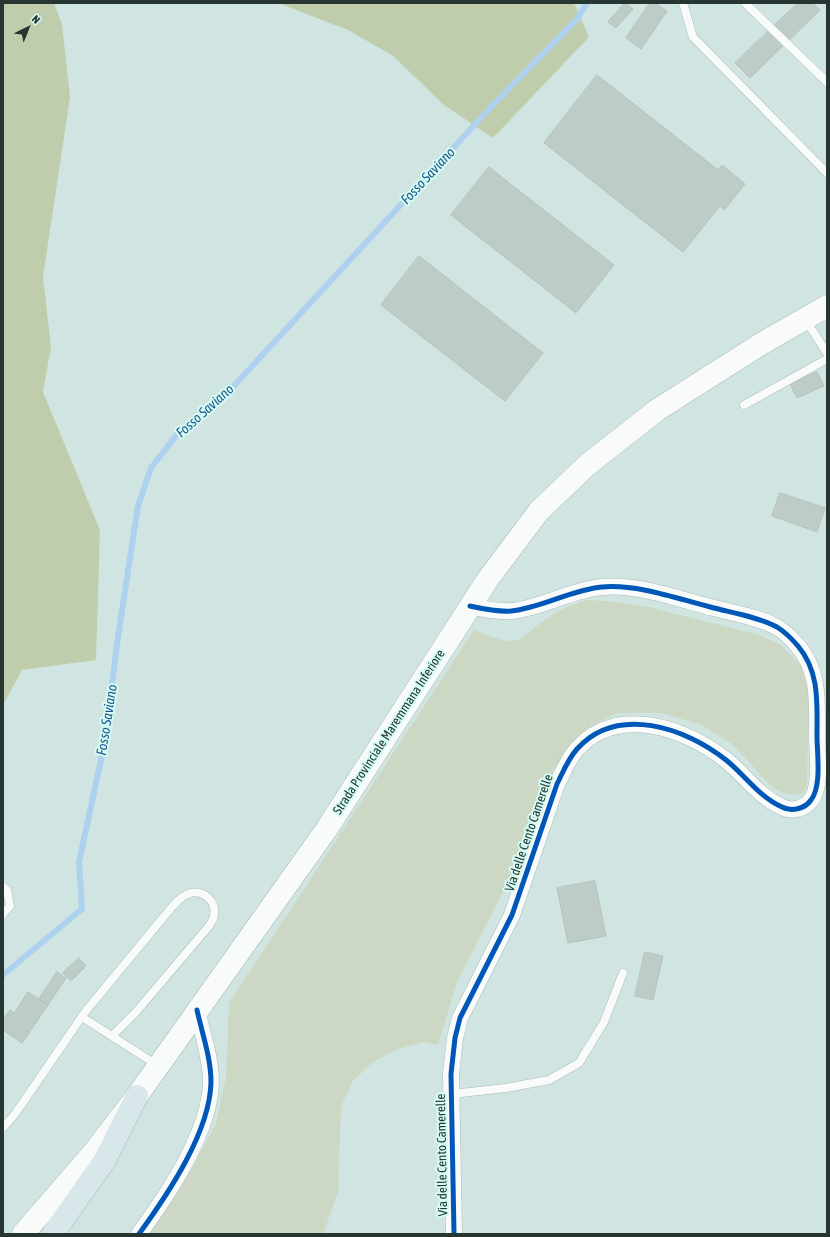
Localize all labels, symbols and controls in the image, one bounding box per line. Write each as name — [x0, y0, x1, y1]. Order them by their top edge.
north arrow — [8, 8, 48, 48]
text: N — [30, 13, 43, 26]
water label: Fosso Saviano — [397, 144, 459, 208]
water label: Fosso Saviano — [173, 381, 237, 441]
street label: Strada Provinciale Maremmana Inferiore — [330, 647, 448, 817]
water label: Fosso Saviano — [93, 683, 121, 757]
street label: Via delle Cento Camerelle — [502, 772, 556, 894]
street label: Via delle Cento Camerelle — [433, 1093, 451, 1217]

